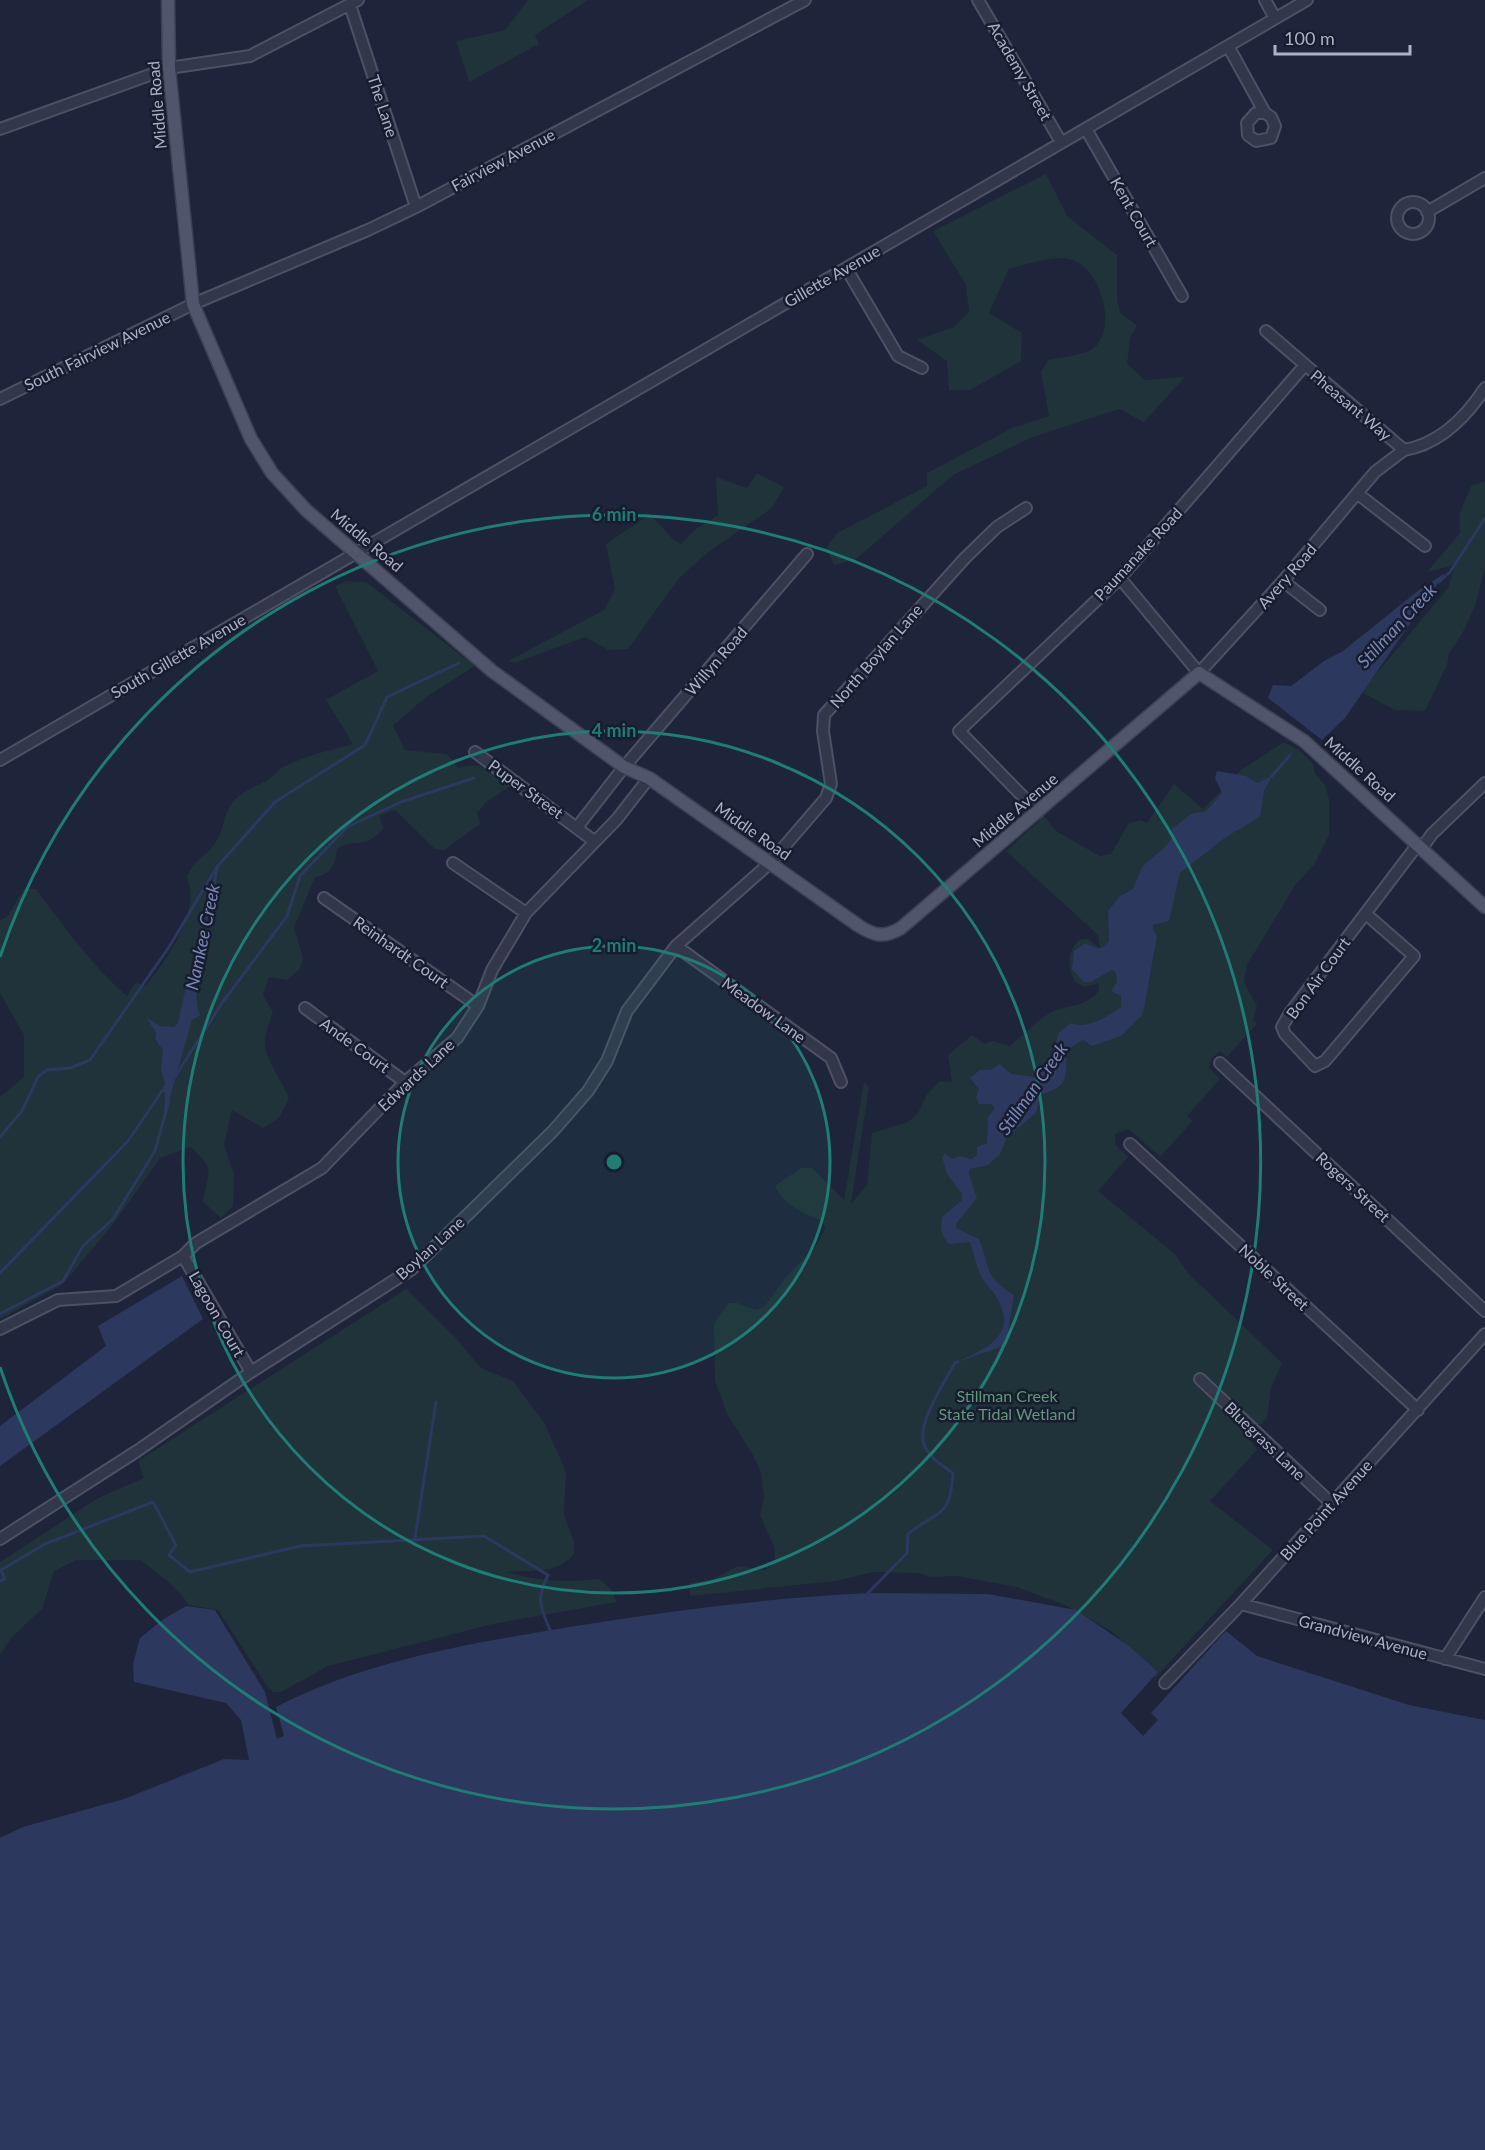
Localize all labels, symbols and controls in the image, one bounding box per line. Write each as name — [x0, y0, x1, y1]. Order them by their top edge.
street label: Academy Street — [985, 18, 1056, 124]
scale bar — [1275, 18, 1410, 56]
text: 100 m — [1284, 27, 1335, 49]
street label: Middle Road — [143, 60, 170, 150]
street label: The Lane — [365, 72, 402, 139]
street label: Fairview Avenue — [448, 124, 558, 195]
street label: Kent Court — [1107, 174, 1162, 250]
street label: Gillette Avenue — [781, 241, 883, 311]
street label: South Fairview Avenue — [21, 307, 173, 394]
street label: Pheasant Way — [1307, 365, 1396, 444]
text: 6 min — [592, 503, 636, 525]
street label: Paumanake Road — [1090, 503, 1185, 604]
street label: Middle Road — [327, 504, 407, 575]
street label: Avery Road — [1253, 539, 1320, 612]
water label: Stillman Creek — [1352, 578, 1441, 672]
street label: North Boylan Lane — [825, 600, 926, 711]
street label: South Gillette Avenue — [107, 609, 249, 702]
street label: Willyn Road — [681, 622, 751, 699]
text: 4 min — [592, 719, 636, 741]
street label: Middle Road — [1321, 732, 1400, 805]
street label: Puper Street — [485, 755, 568, 822]
street label: Middle Avenue — [968, 769, 1061, 851]
street label: Middle Road — [712, 797, 795, 864]
water label: Namkee Creek — [180, 881, 224, 992]
street label: Reinhardt Court — [350, 912, 453, 992]
street label: Bon Air Court — [1282, 933, 1354, 1022]
text: 2 min — [592, 934, 636, 956]
street label: Meadow Lane — [719, 973, 810, 1046]
street label: Ande Court — [317, 1013, 394, 1076]
street label: Edwards Lane — [374, 1034, 458, 1115]
water label: Stillman Creek — [992, 1038, 1072, 1139]
street label: Rogers Street — [1312, 1148, 1394, 1226]
centre of rings — [604, 1152, 624, 1172]
street label: Boylan Lane — [392, 1212, 468, 1283]
street label: Noble Street — [1236, 1240, 1313, 1314]
street label: Lagoon Court — [185, 1268, 250, 1360]
park label: Stillman Creek State Tidal Wetland — [939, 1386, 1075, 1423]
street label: Bluegrass Lane — [1221, 1397, 1310, 1484]
street label: Blue Point Avenue — [1276, 1456, 1376, 1564]
street label: Grandview Avenue — [1297, 1610, 1429, 1663]

